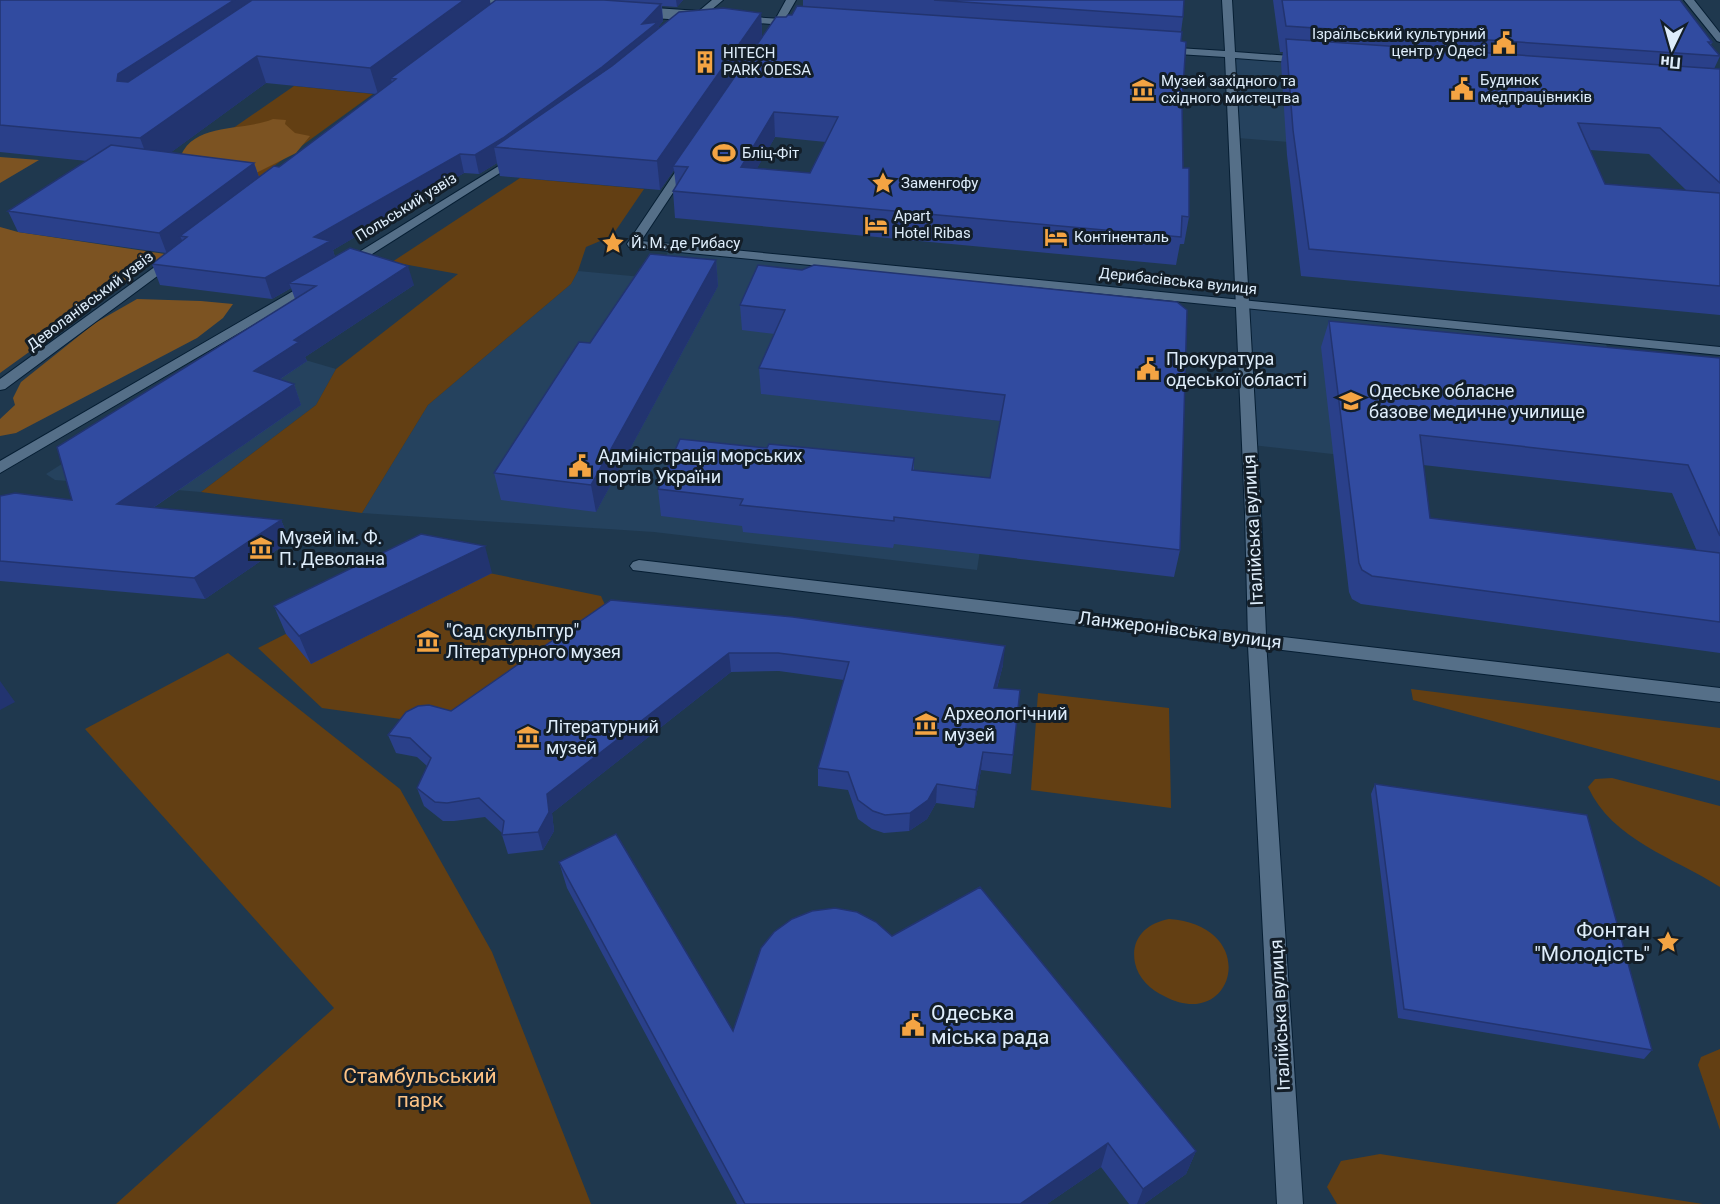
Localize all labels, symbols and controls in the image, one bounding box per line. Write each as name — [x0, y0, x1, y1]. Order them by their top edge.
north arrow — [1642, 18, 1702, 78]
place label: Ізраїльський культурний центр у Одесі — [1312, 25, 1486, 60]
public building icon: Ізраїльський культурний центр у Одесі — [1491, 30, 1517, 56]
place label: HITECH PARK ODESA — [723, 44, 811, 79]
building icon: HITECH PARK ODESA — [692, 49, 718, 75]
text: Пн — [1660, 52, 1682, 73]
place label: Будинок медпрацівників — [1480, 71, 1592, 106]
place label: Музей західного та східного мистецтва — [1161, 72, 1300, 107]
public building icon: Будинок медпрацівників — [1449, 76, 1475, 102]
museum icon: Музей західного та східного мистецтва — [1130, 77, 1156, 103]
sports icon: Бліц-Фіт — [711, 140, 737, 166]
place label: Бліц-Фіт — [742, 144, 799, 162]
street label: Польський узвіз — [352, 169, 460, 245]
place icon: Заменгофу — [870, 170, 896, 196]
place label: Заменгофу — [901, 174, 978, 192]
place label: Apart Hotel Ribas — [894, 207, 971, 242]
hotel icon: Apart Hotel Ribas — [863, 212, 889, 238]
hotel icon: Контіненталь — [1043, 224, 1069, 250]
place label: Контіненталь — [1074, 228, 1169, 246]
place icon: Й. М. де Рибасу — [600, 230, 626, 256]
place label: Й. М. де Рибасу — [631, 234, 740, 252]
street label: Деволанівський узвіз — [23, 248, 157, 354]
street label: Дерибасівська вулиця — [1098, 264, 1258, 298]
place label: Прокуратура одеської області — [1166, 348, 1307, 390]
public building icon: Прокуратура одеської області — [1135, 356, 1161, 382]
place label: Одеське обласне базове медичне училище — [1369, 380, 1585, 422]
school or university icon: Одеське обласне базове медичне училище — [1338, 388, 1364, 414]
place label: Адміністрація морських портів України — [598, 445, 802, 487]
public building icon: Адміністрація морських портів України — [567, 453, 593, 479]
street label: Італійська вулиця — [1238, 454, 1267, 606]
place label: Музей ім. Ф. П. Деволана — [279, 527, 385, 569]
museum icon: Музей ім. Ф. П. Деволана — [248, 535, 274, 561]
street label: Ланжеронівська вулиця — [1077, 607, 1283, 652]
place label: "Сад скульптур" Літературного музея — [446, 620, 621, 662]
museum icon: "Сад скульптур" Літературного музея — [415, 628, 441, 654]
place label: Археологічний музей — [944, 703, 1068, 745]
museum icon: Археологічний музей — [913, 711, 939, 737]
place label: Літературний музей — [546, 716, 659, 758]
museum icon: Літературний музей — [515, 724, 541, 750]
place label: Фонтан "Молодість" — [1534, 918, 1650, 966]
place icon: Фонтан "Молодість" — [1655, 929, 1681, 955]
street label: Італійська вулиця — [1265, 939, 1294, 1091]
place label: Одеська міська рада — [931, 1001, 1049, 1049]
public building icon: Одеська міська рада — [900, 1012, 926, 1038]
park label: Стамбульський парк — [343, 1064, 497, 1112]

